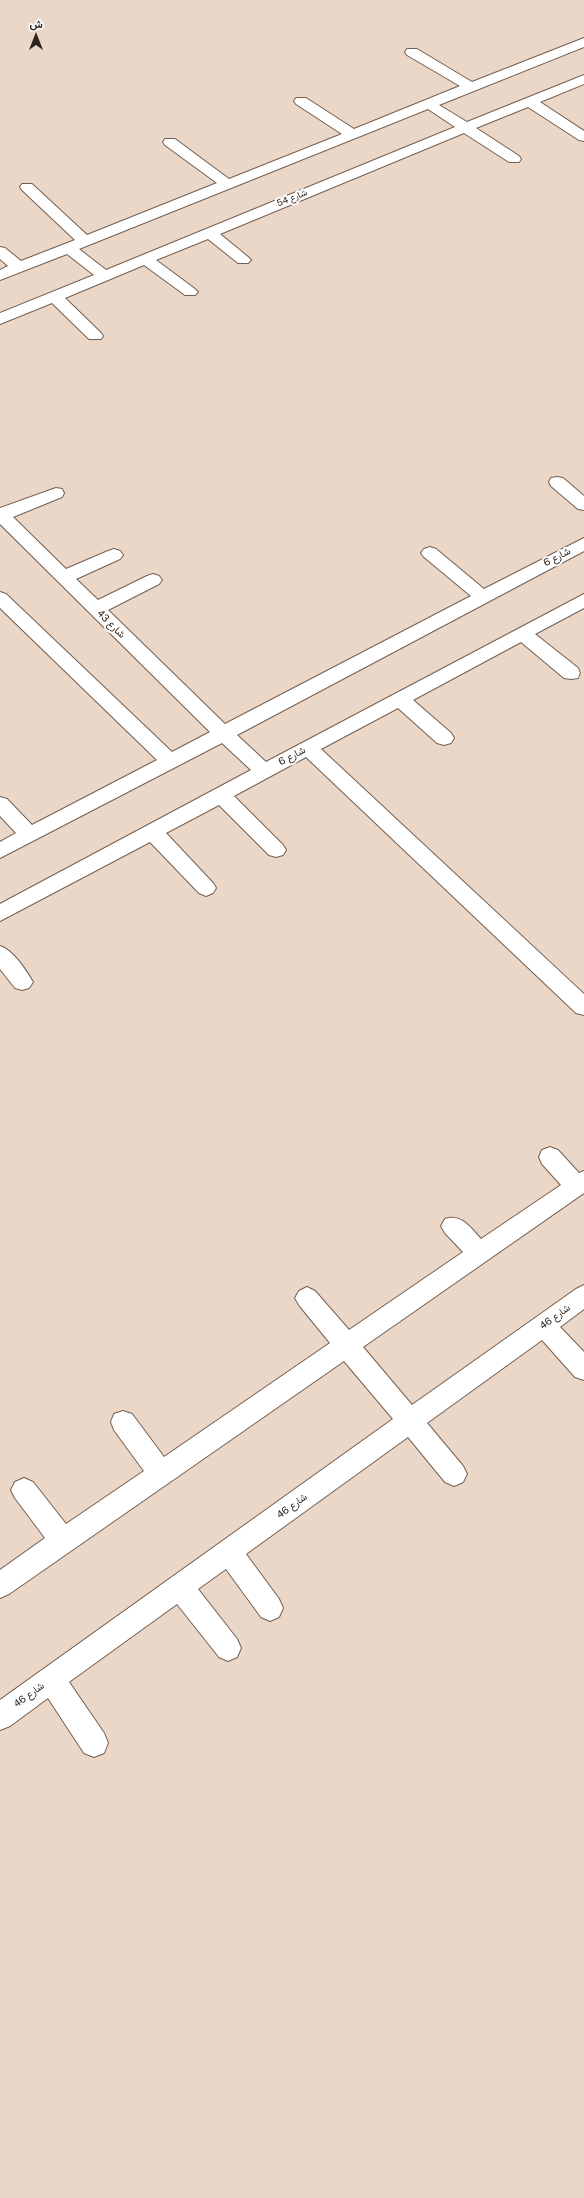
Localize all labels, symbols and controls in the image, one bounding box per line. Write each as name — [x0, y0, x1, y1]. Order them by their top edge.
north arrow — [16, 16, 56, 56]
text: ش — [29, 18, 43, 30]
street label: شارع 54 — [275, 187, 309, 209]
street label: شارع 6 — [541, 545, 573, 569]
street label: شارع 43 — [94, 607, 128, 641]
street label: شارع 6 — [276, 744, 308, 768]
street label: شارع 46 — [537, 1302, 573, 1332]
street label: شارع 46 — [274, 1491, 310, 1521]
street label: شارع 46 — [11, 1680, 47, 1710]

